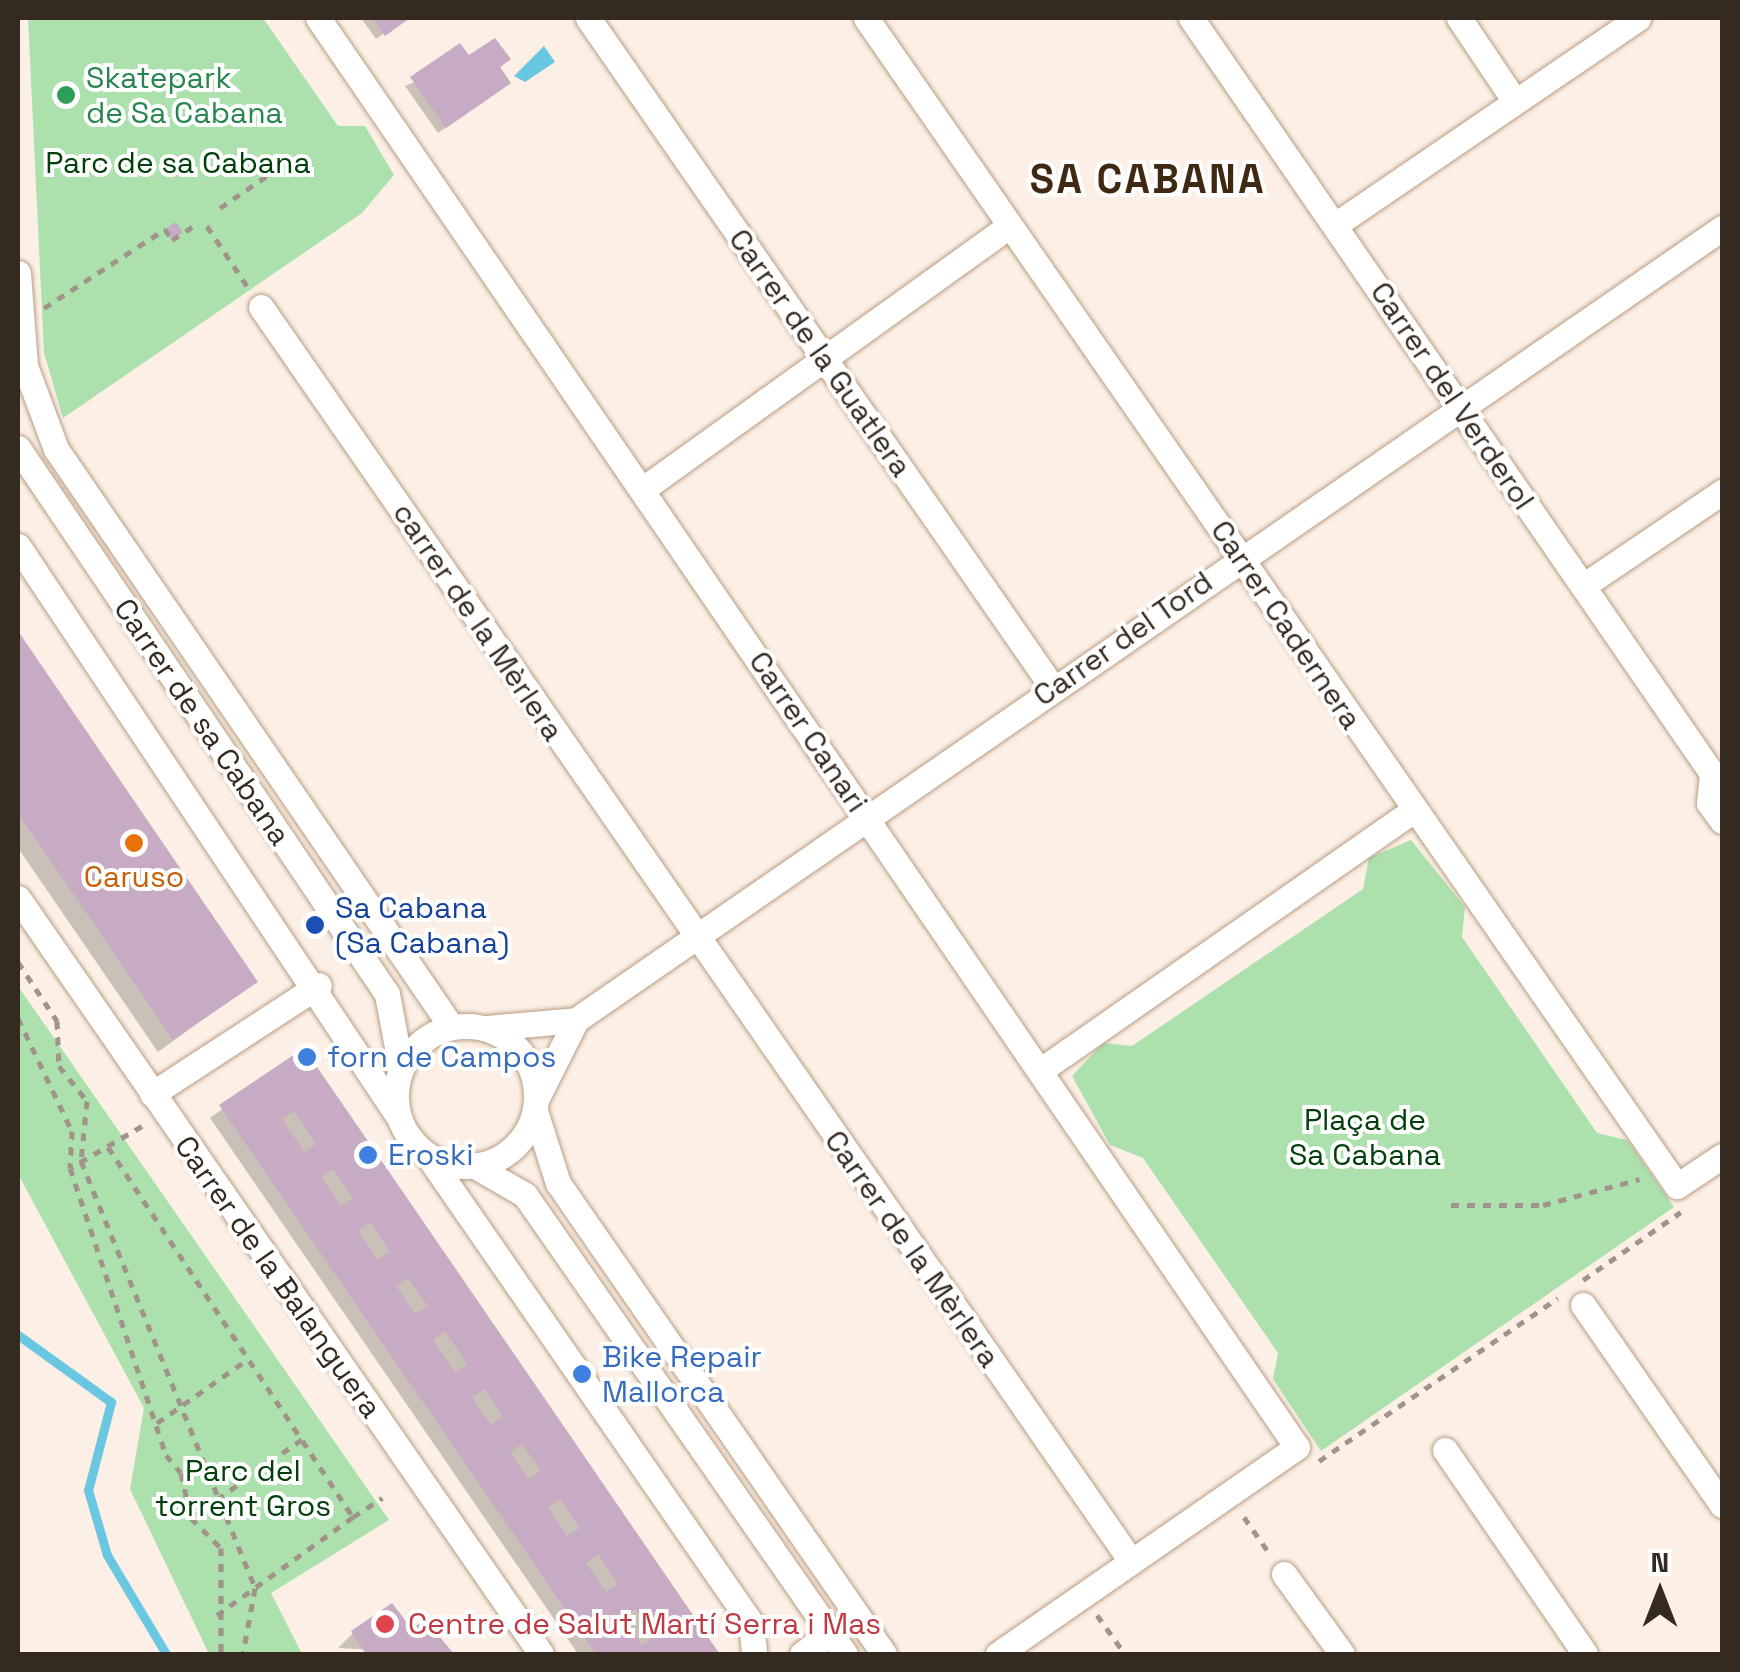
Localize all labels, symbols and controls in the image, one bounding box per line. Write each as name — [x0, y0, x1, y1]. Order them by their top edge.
place label: Skatepark de Sa Cabana — [86, 60, 283, 130]
marker: Skatepark de Sa Cabana — [55, 84, 77, 106]
park label: Parc de sa Cabana — [45, 145, 311, 181]
district label: SA CABANA — [1030, 156, 1266, 204]
street label: Carrer de la Guatlera — [721, 222, 919, 484]
street label: Carrer del Verderol — [1362, 275, 1542, 517]
street label: carrer de la Mèrlera — [385, 496, 571, 748]
street label: Carrer Cadernera — [1203, 514, 1369, 736]
street label: Carrer del Tord — [1026, 564, 1220, 714]
street label: Carrer de sa Cabana — [106, 592, 298, 852]
street label: Carrer Canari — [741, 645, 875, 819]
marker: Caruso — [123, 832, 145, 854]
place label: Caruso — [84, 859, 184, 895]
place label: Sa Cabana (Sa Cabana) — [335, 890, 509, 960]
marker: Sa Cabana (Sa Cabana) — [304, 914, 326, 936]
place label: forn de Campos — [327, 1039, 556, 1075]
marker: forn de Campos — [296, 1046, 318, 1068]
park label: Plaça de Sa Cabana — [1289, 1102, 1441, 1172]
street label: Carrer de la Mèrlera — [817, 1124, 1007, 1374]
street label: Carrer de la Balanguera — [167, 1129, 389, 1425]
place label: Eroski — [388, 1137, 473, 1173]
marker: Eroski — [357, 1144, 379, 1166]
place label: Bike Repair Mallorca — [602, 1339, 762, 1410]
marker: Bike Repair Mallorca — [571, 1363, 593, 1385]
park label: Parc del torrent Gros — [155, 1453, 331, 1524]
north arrow — [1610, 1542, 1710, 1642]
text: N — [1651, 1544, 1669, 1580]
place label: Centre de Salut Martí Serra i Mas — [408, 1606, 881, 1642]
marker: Centre de Salut Martí Serra i Mas — [372, 1611, 398, 1637]

